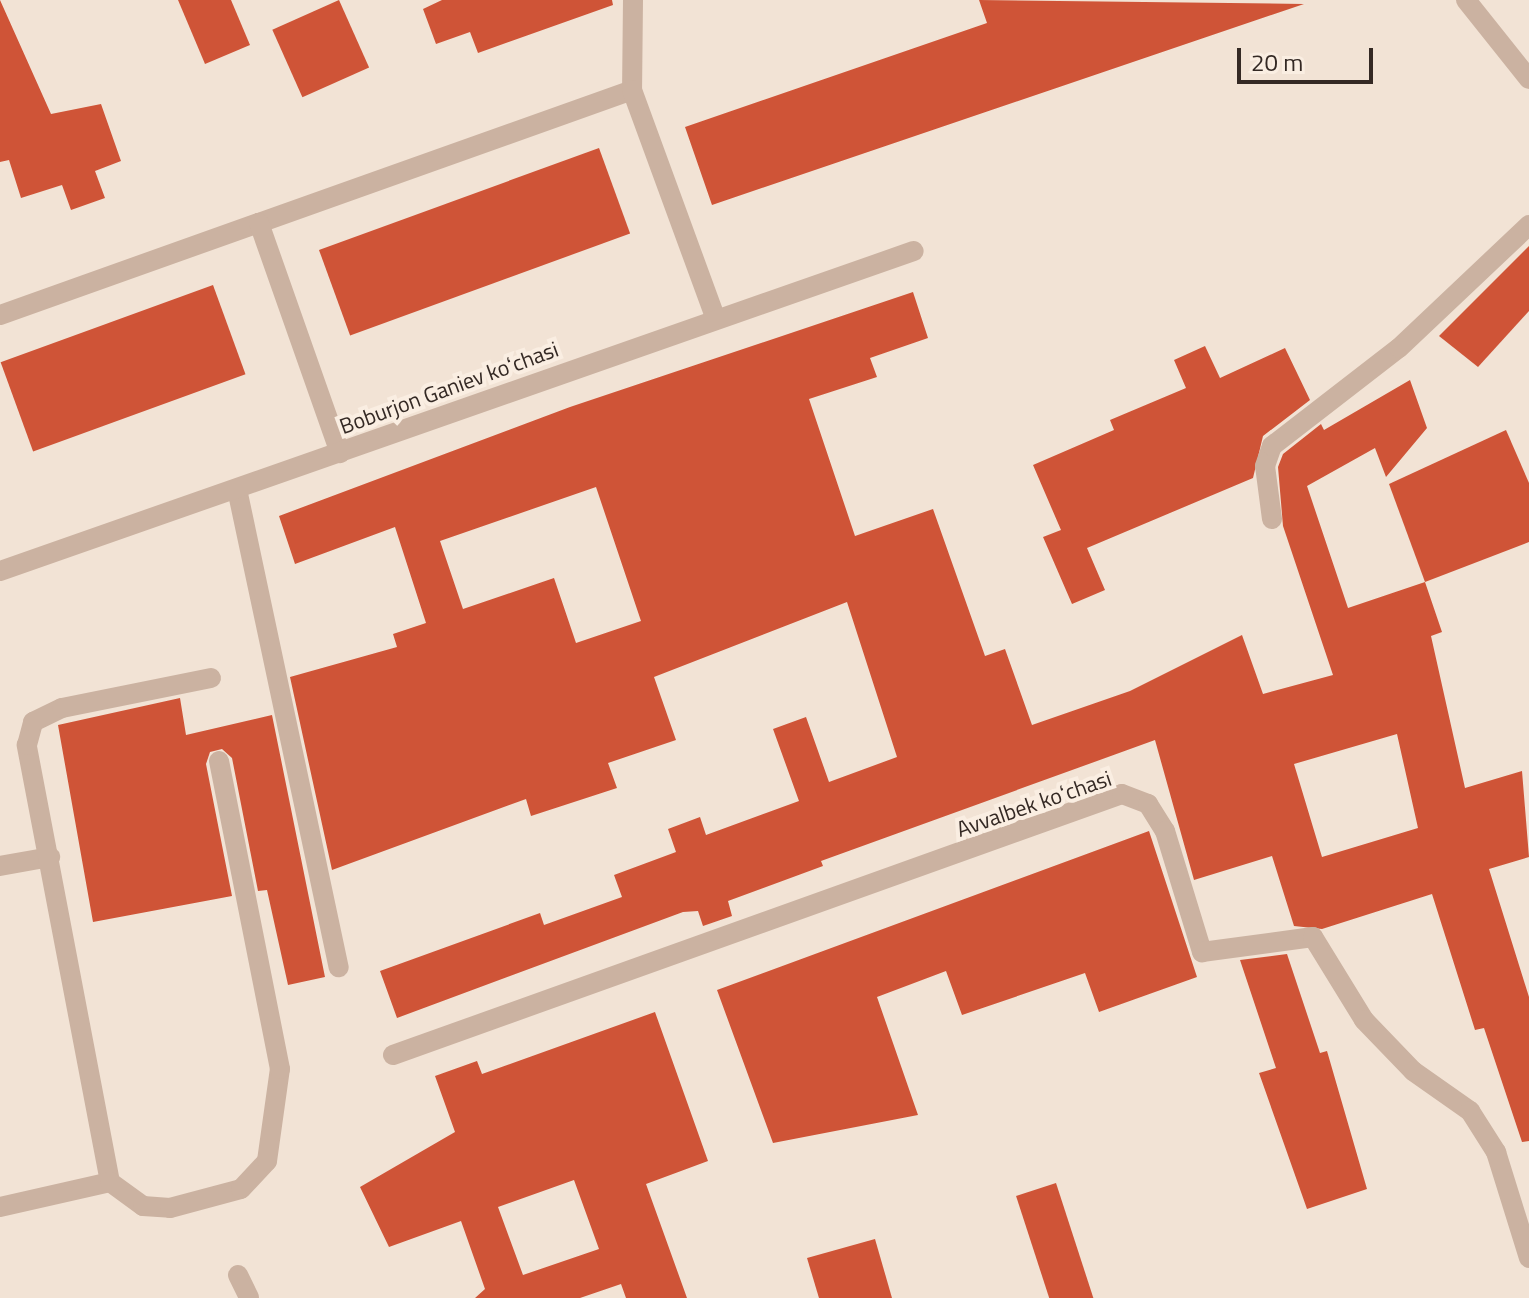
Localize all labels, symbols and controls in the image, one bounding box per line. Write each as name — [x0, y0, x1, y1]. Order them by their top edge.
scale bar — [1241, 32, 1377, 82]
text: 20 m — [1251, 44, 1303, 80]
street label: Boburjon Ganiev koʻchasi — [336, 336, 562, 440]
street label: Avvalbek koʻchasi — [953, 765, 1115, 843]

